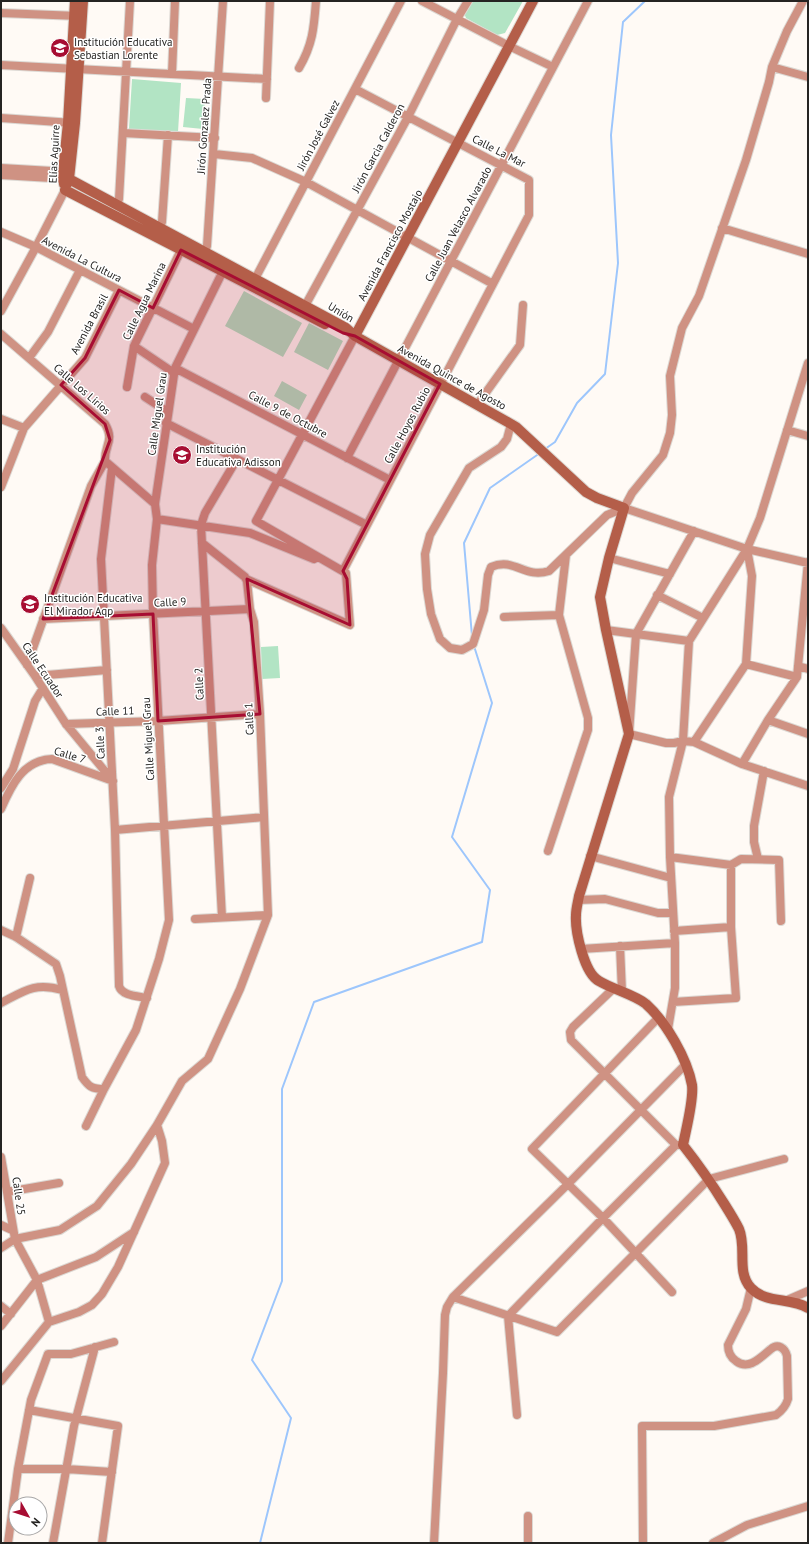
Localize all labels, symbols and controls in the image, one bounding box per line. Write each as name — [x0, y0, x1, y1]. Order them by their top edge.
place label: Institución Educativa Sebastian Lorente — [74, 35, 173, 62]
school or university icon: Institución Educativa Sebastian Lorente — [49, 37, 71, 59]
street label: Jirón Gonzalez Prada — [194, 77, 214, 176]
street label: Jirón José Galvez — [293, 97, 343, 174]
street label: Jirón Garcia Calderon — [348, 101, 407, 196]
street label: Elías Aguirre — [45, 124, 63, 184]
street label: Calle La Mar — [470, 132, 528, 171]
street label: Calle Juan Velasco Alvarado — [422, 164, 494, 284]
street label: Avenida Francisco Mostajo — [355, 187, 425, 303]
street label: Avenida La Cultura — [40, 233, 124, 285]
street label: Calle Agua Marina — [119, 260, 169, 342]
street label: Avenida Brasil — [67, 291, 111, 357]
street label: Unión — [325, 299, 357, 325]
street label: Avenida Quince de Agosto — [395, 341, 509, 413]
street label: Calle Los Lirios — [51, 360, 114, 418]
street label: Calle Miguel Grau — [144, 372, 170, 456]
street label: Calle Hoyos Rubio — [381, 384, 433, 466]
street label: Calle 9 de Octubre — [246, 387, 330, 441]
place label: Institución Educativa Adisson — [196, 442, 281, 469]
school or university icon: Institución Educativa Adisson — [171, 444, 193, 466]
place label: Institución Educativa El Mirador Aqp — [44, 591, 143, 618]
school or university icon: Institución Educativa El Mirador Aqp — [19, 593, 41, 615]
street label: Calle 9 — [153, 594, 187, 610]
street label: Calle Ecuador — [19, 639, 67, 701]
street label: Calle 2 — [191, 667, 207, 701]
street label: Calle Miguel Grau — [139, 697, 157, 781]
street label: Calle 1 — [241, 702, 257, 736]
street label: Calle 11 — [96, 703, 134, 719]
street label: Calle 3 — [92, 726, 108, 760]
street label: Calle 7 — [52, 744, 88, 766]
street label: Calle 25 — [9, 1176, 29, 1216]
north arrow — [8, 1496, 48, 1536]
text: N — [28, 1515, 43, 1530]

